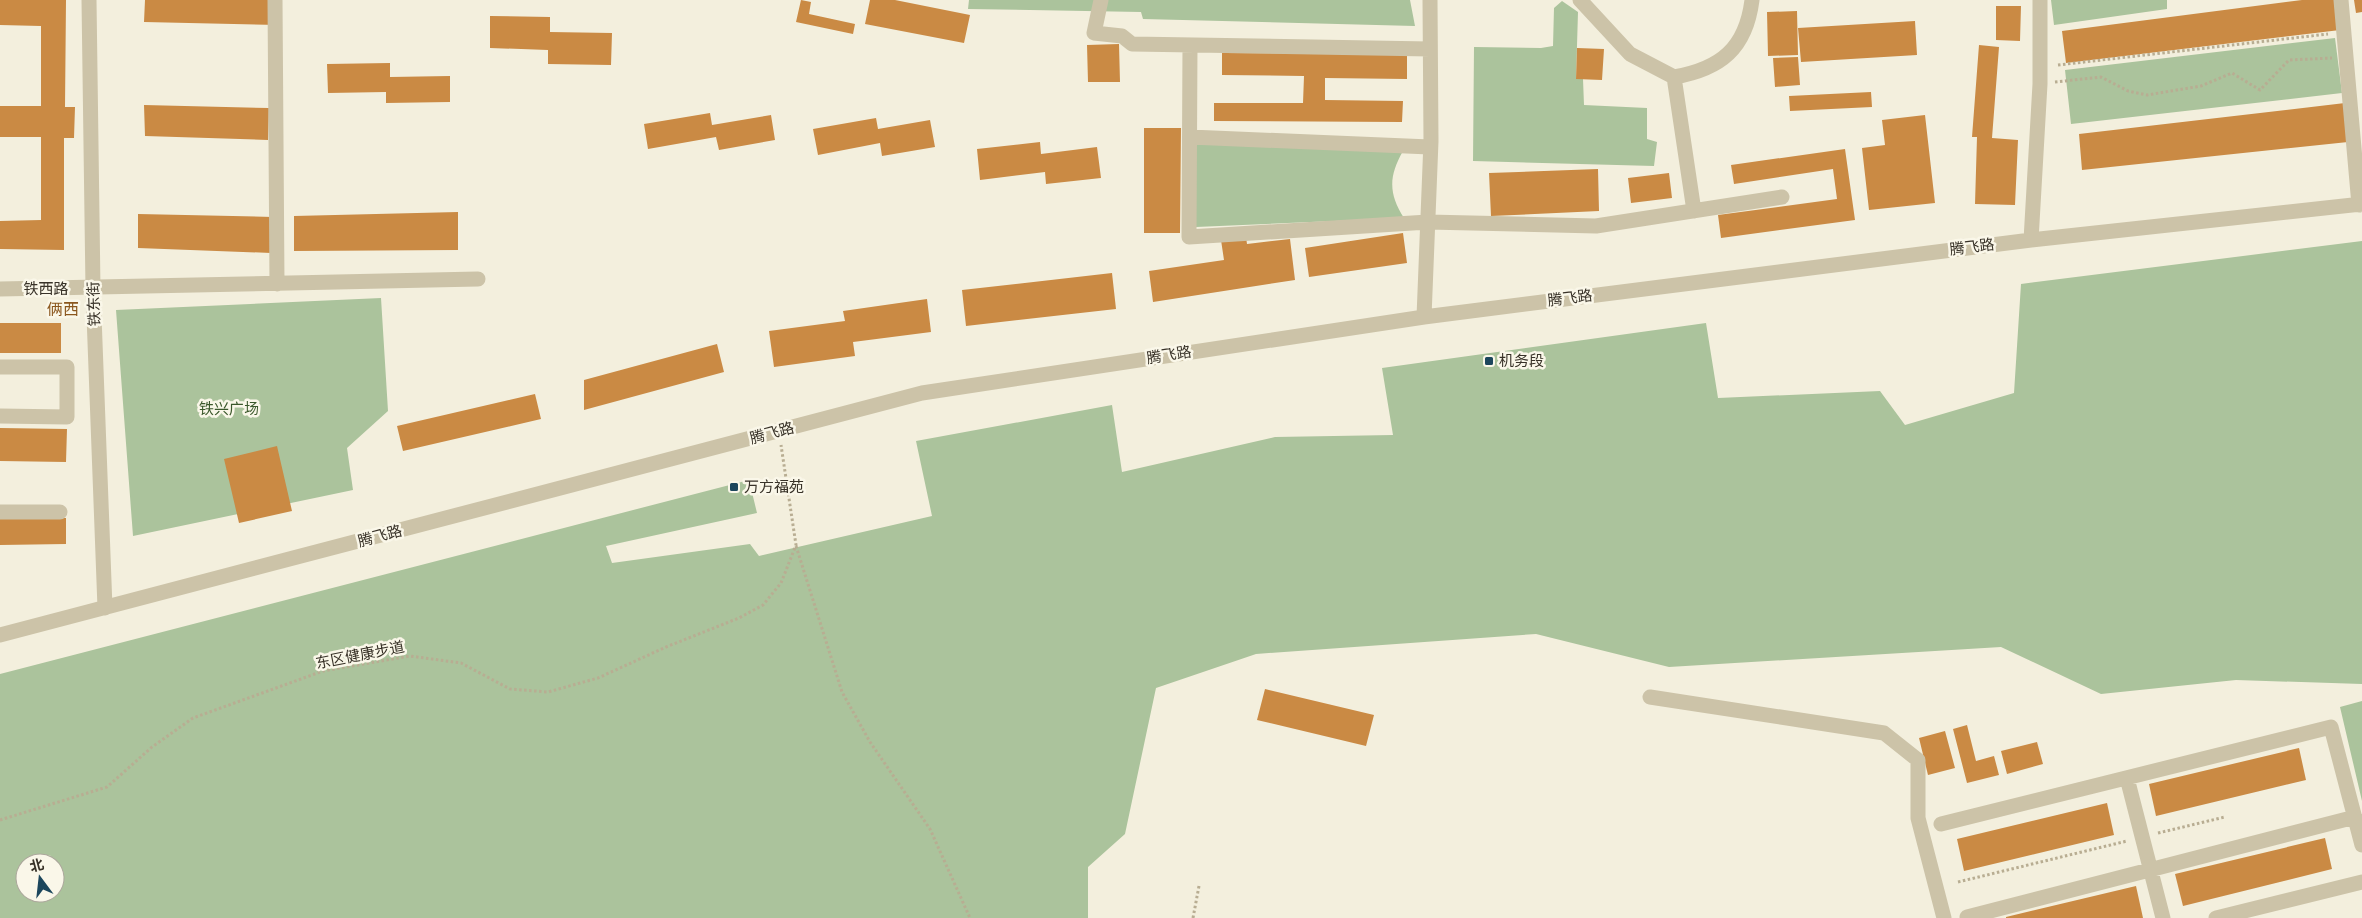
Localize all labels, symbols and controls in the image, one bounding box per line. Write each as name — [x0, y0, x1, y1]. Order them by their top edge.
street label: 腾飞路 — [1948, 233, 1996, 261]
street label: 铁西路 — [23, 278, 69, 300]
street label: 铁东街 — [82, 281, 106, 327]
street label: 腾飞路 — [1546, 284, 1594, 312]
district label: 俩西 — [47, 298, 79, 321]
street label: 腾飞路 — [1145, 341, 1193, 369]
place label: 机务段 — [1499, 350, 1544, 372]
marker: 机务段 — [1483, 355, 1495, 367]
park label: 铁兴广场 — [199, 398, 259, 420]
street label: 腾飞路 — [747, 417, 797, 449]
place label: 万方福苑 — [744, 476, 804, 498]
marker: 万方福苑 — [728, 481, 740, 493]
street label: 腾飞路 — [355, 520, 405, 552]
street label: 东区健康步道 — [314, 636, 406, 674]
north arrow — [15, 853, 65, 903]
text: 北 — [27, 854, 46, 877]

